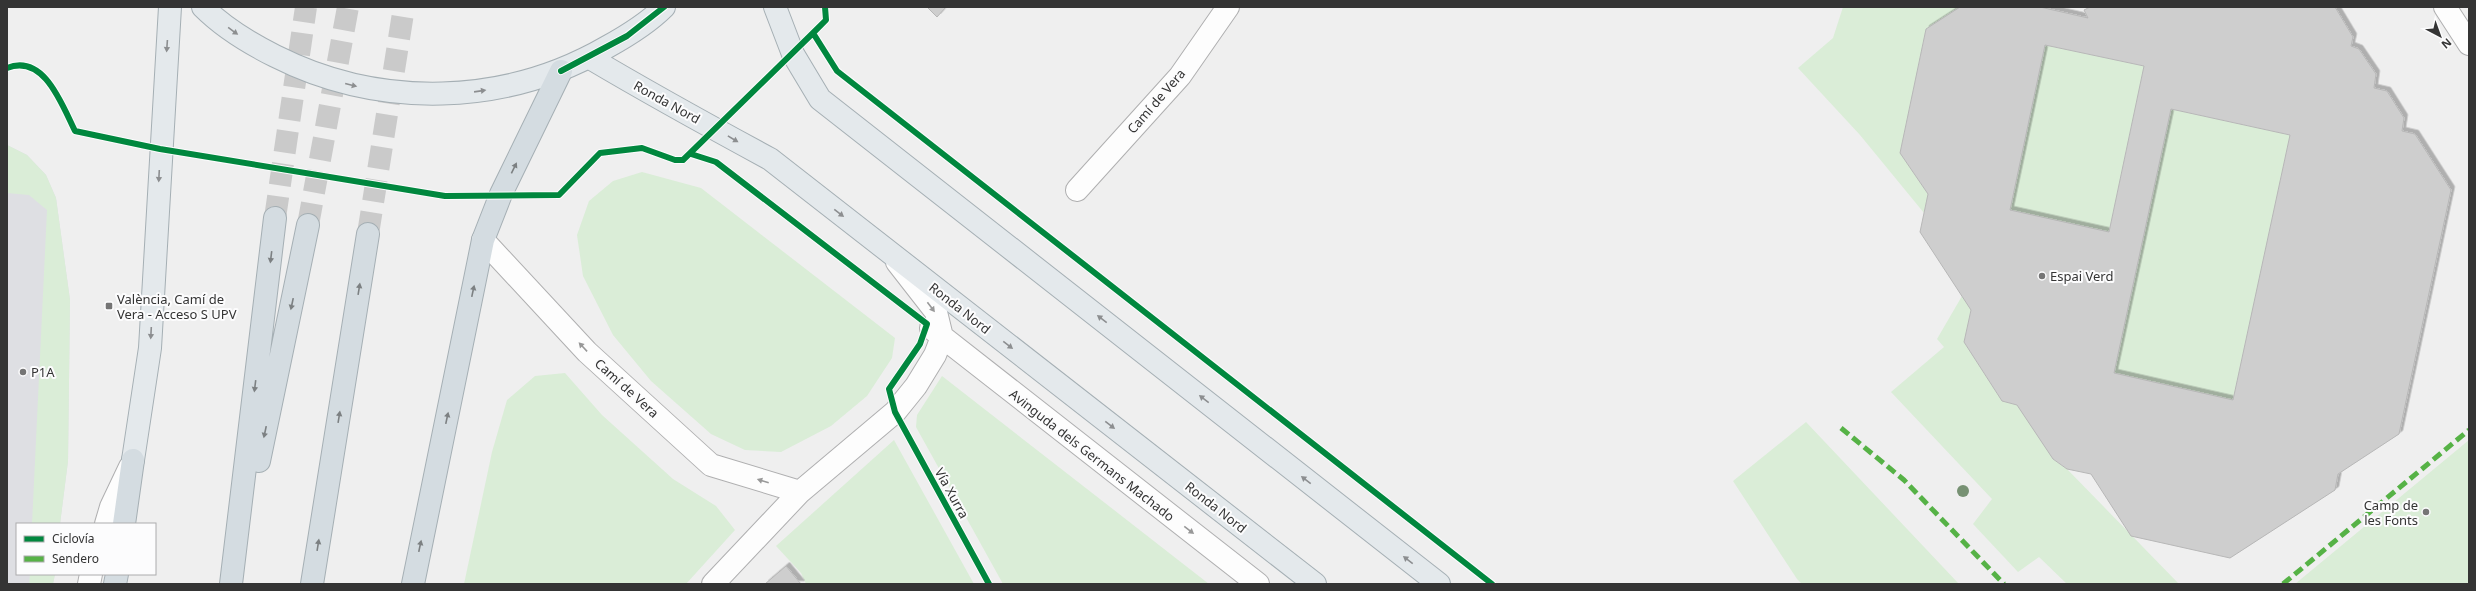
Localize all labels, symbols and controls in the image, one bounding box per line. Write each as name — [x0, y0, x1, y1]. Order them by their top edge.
north arrow — [2420, 16, 2460, 56]
one-way arrow — [228, 27, 239, 35]
text: N — [2439, 35, 2455, 53]
one-way arrow — [164, 40, 171, 52]
street label: Camí de Vera — [1123, 65, 1189, 137]
street label: Ronda Nord — [630, 76, 704, 128]
one-way arrow — [345, 82, 357, 88]
one-way arrow — [474, 88, 486, 94]
one-way arrow — [727, 135, 739, 142]
one-way arrow — [511, 163, 517, 174]
one-way arrow — [155, 170, 162, 182]
one-way arrow — [834, 209, 845, 218]
one-way arrow — [267, 251, 274, 263]
place label: Espai Verd — [2050, 267, 2113, 285]
marker: Espai Verd — [2037, 271, 2047, 281]
street label: Ronda Nord — [925, 278, 995, 338]
one-way arrow — [356, 283, 362, 295]
one-way arrow — [470, 285, 476, 297]
place label: València, Camí de Vera - Acceso S UPV — [117, 290, 237, 323]
one-way arrow — [288, 298, 294, 310]
marker: València, Camí de Vera - Acceso S UPV — [104, 301, 114, 311]
one-way arrow — [927, 301, 936, 312]
one-way arrow — [1096, 314, 1107, 323]
one-way arrow — [147, 327, 154, 339]
one-way arrow — [1002, 341, 1013, 349]
one-way arrow — [579, 343, 588, 352]
street label: Camí de Vera — [591, 354, 663, 422]
place label: P1A — [31, 363, 55, 381]
marker: P1A — [18, 367, 28, 377]
one-way arrow — [252, 380, 258, 392]
street label: Avinguda dels Germans Machado — [1006, 385, 1178, 525]
one-way arrow — [1199, 395, 1210, 403]
one-way arrow — [336, 411, 342, 423]
one-way arrow — [444, 412, 450, 425]
one-way arrow — [1105, 421, 1116, 429]
one-way arrow — [262, 425, 268, 438]
street label: Vía Xurra — [931, 464, 973, 522]
one-way arrow — [1301, 475, 1312, 484]
street label: Ronda Nord — [1181, 477, 1251, 537]
one-way arrow — [756, 478, 768, 484]
place label: Camp de les Fonts — [2364, 496, 2418, 529]
marker: Camp de les Fonts — [2421, 507, 2431, 517]
legend — [16, 523, 156, 575]
one-way arrow — [1184, 526, 1195, 534]
text: Ciclovía — [52, 530, 94, 547]
one-way arrow — [315, 539, 321, 552]
one-way arrow — [418, 540, 424, 552]
text: Sendero — [52, 550, 99, 567]
one-way arrow — [1403, 556, 1414, 564]

